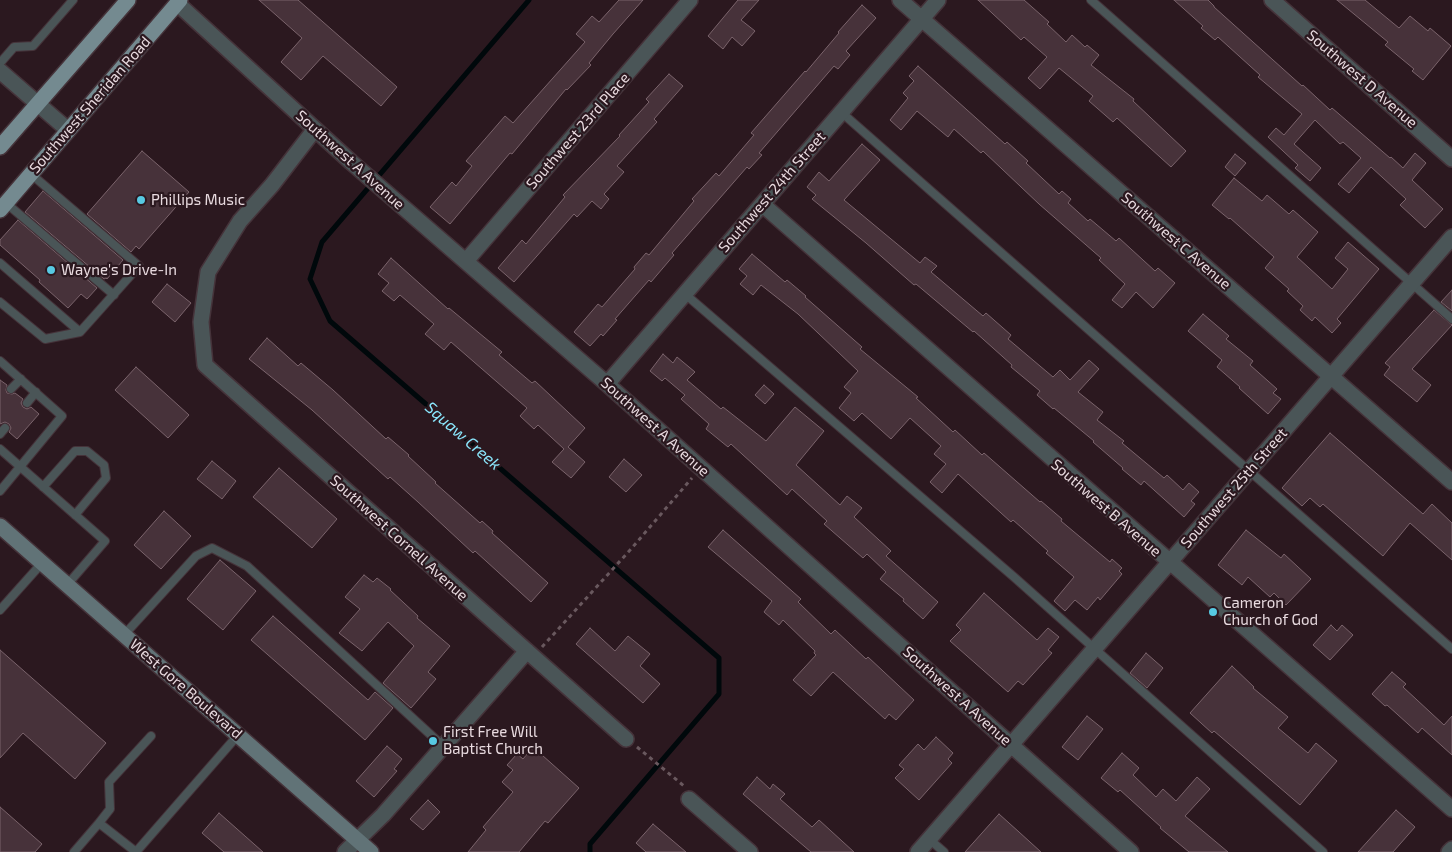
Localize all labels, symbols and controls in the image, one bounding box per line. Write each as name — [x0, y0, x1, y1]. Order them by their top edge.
street label: Southwest D Avenue — [1303, 26, 1421, 132]
street label: Southwest Sheridan Road — [26, 33, 154, 177]
street label: Southwest 23rd Place — [523, 69, 633, 193]
street label: Southwest A Avenue — [292, 107, 408, 213]
street label: Southwest 24th Street — [715, 128, 829, 256]
street label: Southwest C Avenue — [1118, 189, 1234, 293]
place label: Phillips Music — [151, 191, 245, 209]
marker: Phillips Music — [135, 194, 147, 206]
place label: Wayne's Drive-In — [61, 261, 177, 279]
marker: Wayne's Drive-In — [45, 264, 57, 276]
street label: Southwest A Avenue — [597, 374, 713, 480]
water label: Squaw Creek — [421, 398, 505, 474]
street label: Southwest 25th Street — [1177, 424, 1291, 552]
street label: Southwest B Avenue — [1047, 455, 1165, 561]
street label: Southwest Cornell Avenue — [326, 471, 472, 605]
place label: Cameron Church of God — [1223, 594, 1318, 629]
marker: Cameron Church of God — [1207, 606, 1219, 618]
street label: West Gore Boulevard — [126, 635, 246, 743]
street label: Southwest A Avenue — [899, 643, 1015, 749]
place label: First Free Will Baptist Church — [443, 723, 543, 758]
marker: First Free Will Baptist Church — [427, 735, 439, 747]

